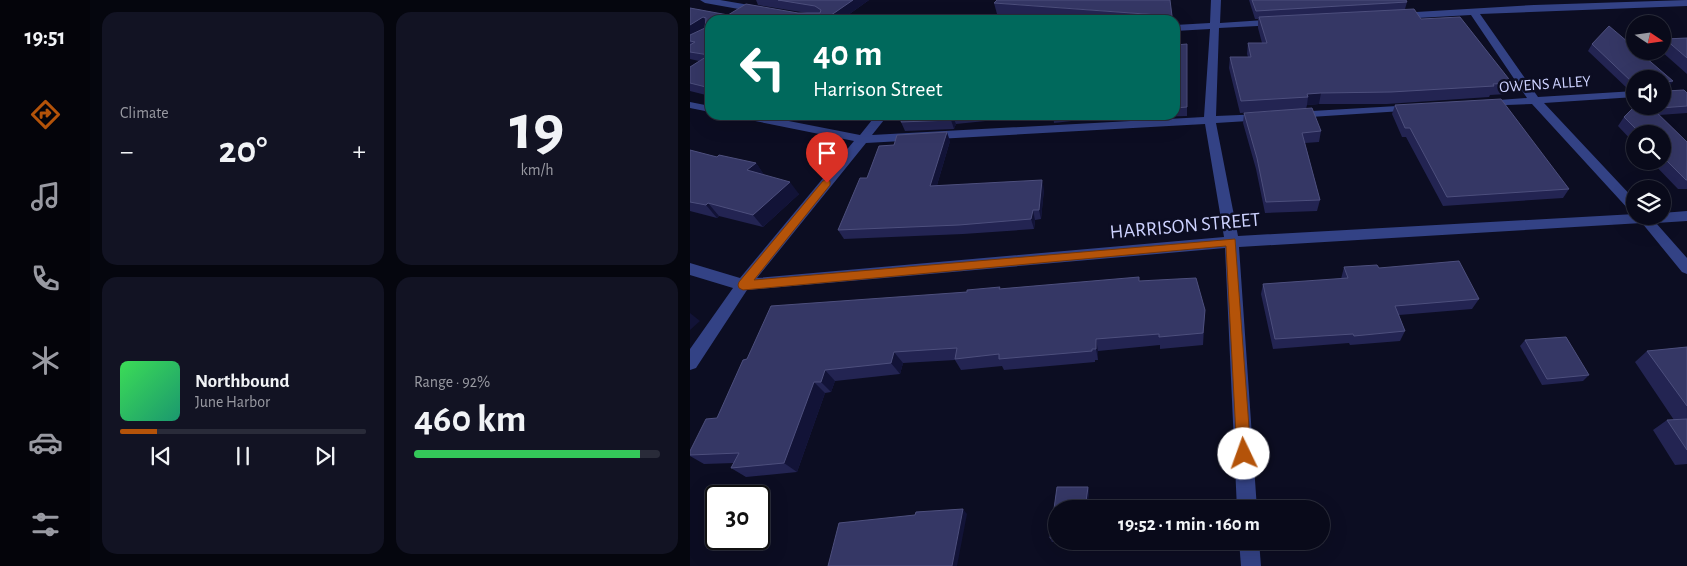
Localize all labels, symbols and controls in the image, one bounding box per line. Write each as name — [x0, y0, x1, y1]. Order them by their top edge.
north arrow — [1626, 15, 1671, 60]
map controls — [1626, 15, 1671, 225]
text: 19:51 — [24, 26, 66, 48]
icon: left — [730, 35, 795, 100]
text: 40 m — [813, 37, 882, 72]
button: sound — [1626, 70, 1671, 115]
street label: OWENS ALLEY — [1499, 73, 1592, 95]
text: Harrison Street — [813, 78, 943, 100]
text: 19 — [510, 96, 564, 161]
icon: directions — [28, 97, 63, 132]
text: Climate — [120, 105, 169, 121]
button: search — [1626, 125, 1671, 170]
text: 20° — [219, 132, 267, 170]
pin — [806, 132, 848, 183]
text: − — [120, 138, 133, 166]
text: + — [353, 138, 366, 166]
icon: arrive — [813, 139, 841, 167]
text: km/h — [520, 162, 554, 178]
icon: music — [28, 179, 63, 214]
button: layers — [1626, 180, 1671, 225]
street label: HARRISON STREET — [1109, 209, 1261, 243]
icon: phone — [28, 261, 63, 296]
icon: climate — [28, 343, 63, 378]
text: Northbound — [195, 372, 290, 391]
text: Range · 92% — [414, 374, 490, 390]
text: June Harbor — [195, 394, 270, 410]
text: 460 km — [414, 401, 526, 439]
icon: car — [28, 425, 63, 460]
position arrow — [1217, 427, 1269, 479]
icon: previous — [147, 442, 175, 470]
icon: pause — [229, 442, 257, 470]
icon: next — [311, 442, 339, 470]
speed limit sign: 30 — [705, 485, 770, 550]
icon: filters — [28, 507, 63, 542]
text: 19:52 · 1 min · 160 m — [1118, 515, 1260, 534]

